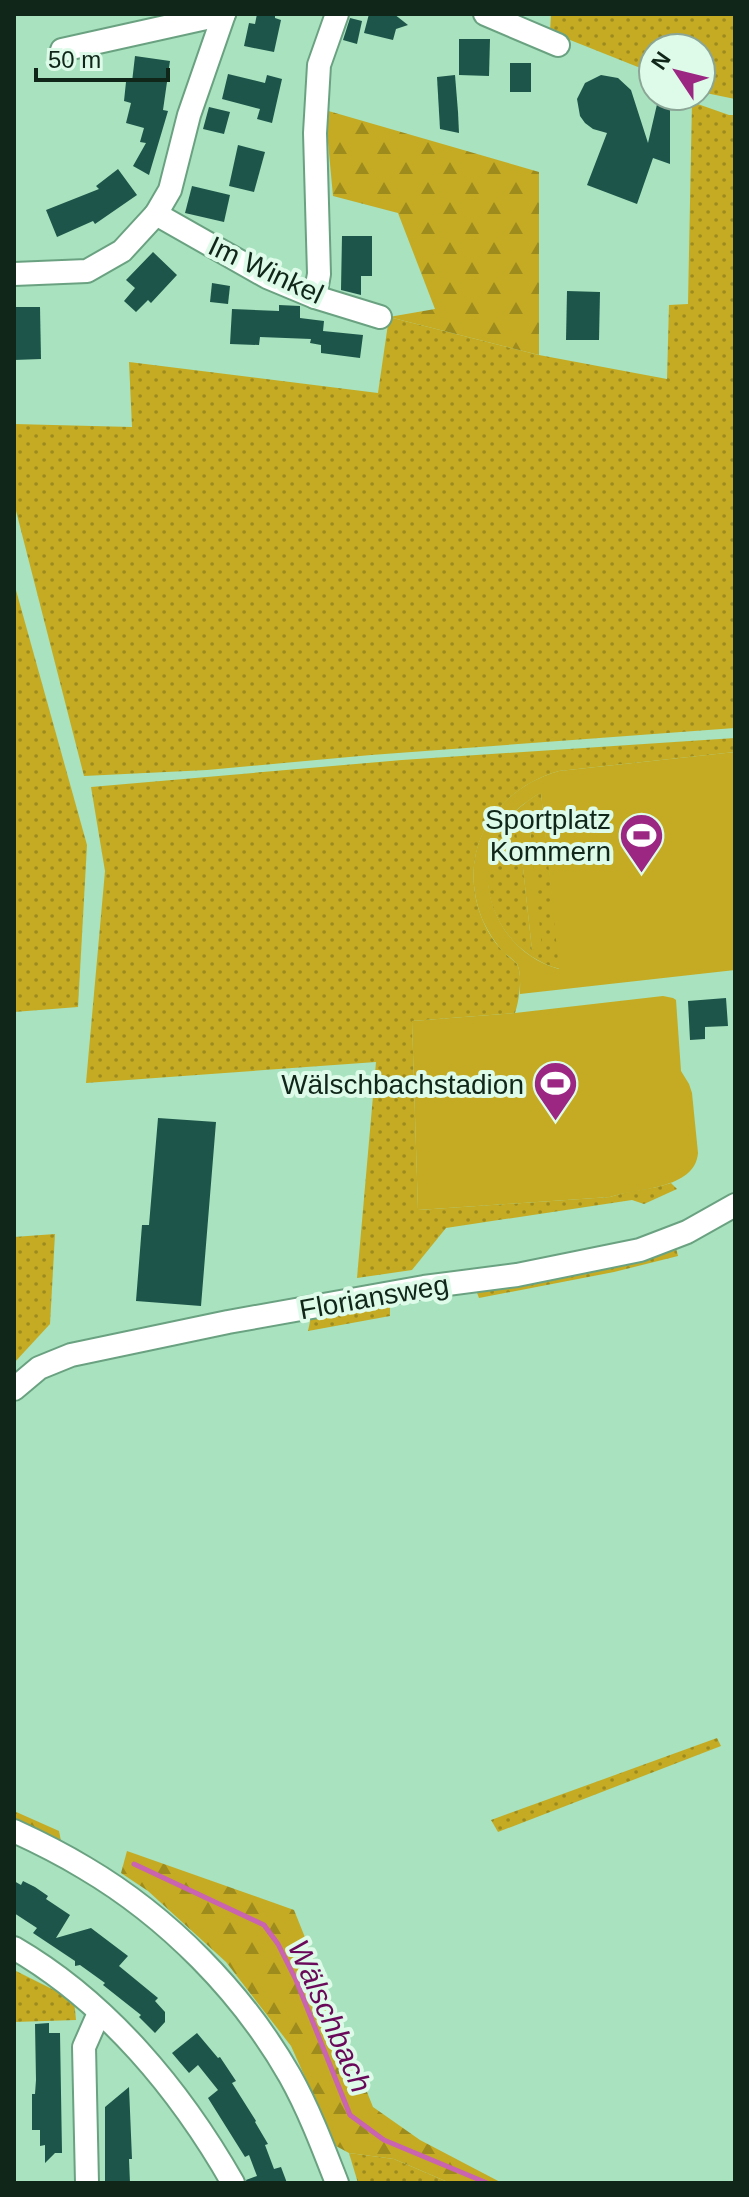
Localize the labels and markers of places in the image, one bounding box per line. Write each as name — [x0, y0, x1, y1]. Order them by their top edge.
place label: Sportplatz Kommern — [485, 804, 611, 867]
sports icon: Sportplatz Kommern — [618, 811, 666, 874]
sports icon: Wälschbachstadion — [531, 1060, 579, 1123]
place label: Wälschbachstadion — [281, 1069, 524, 1100]

